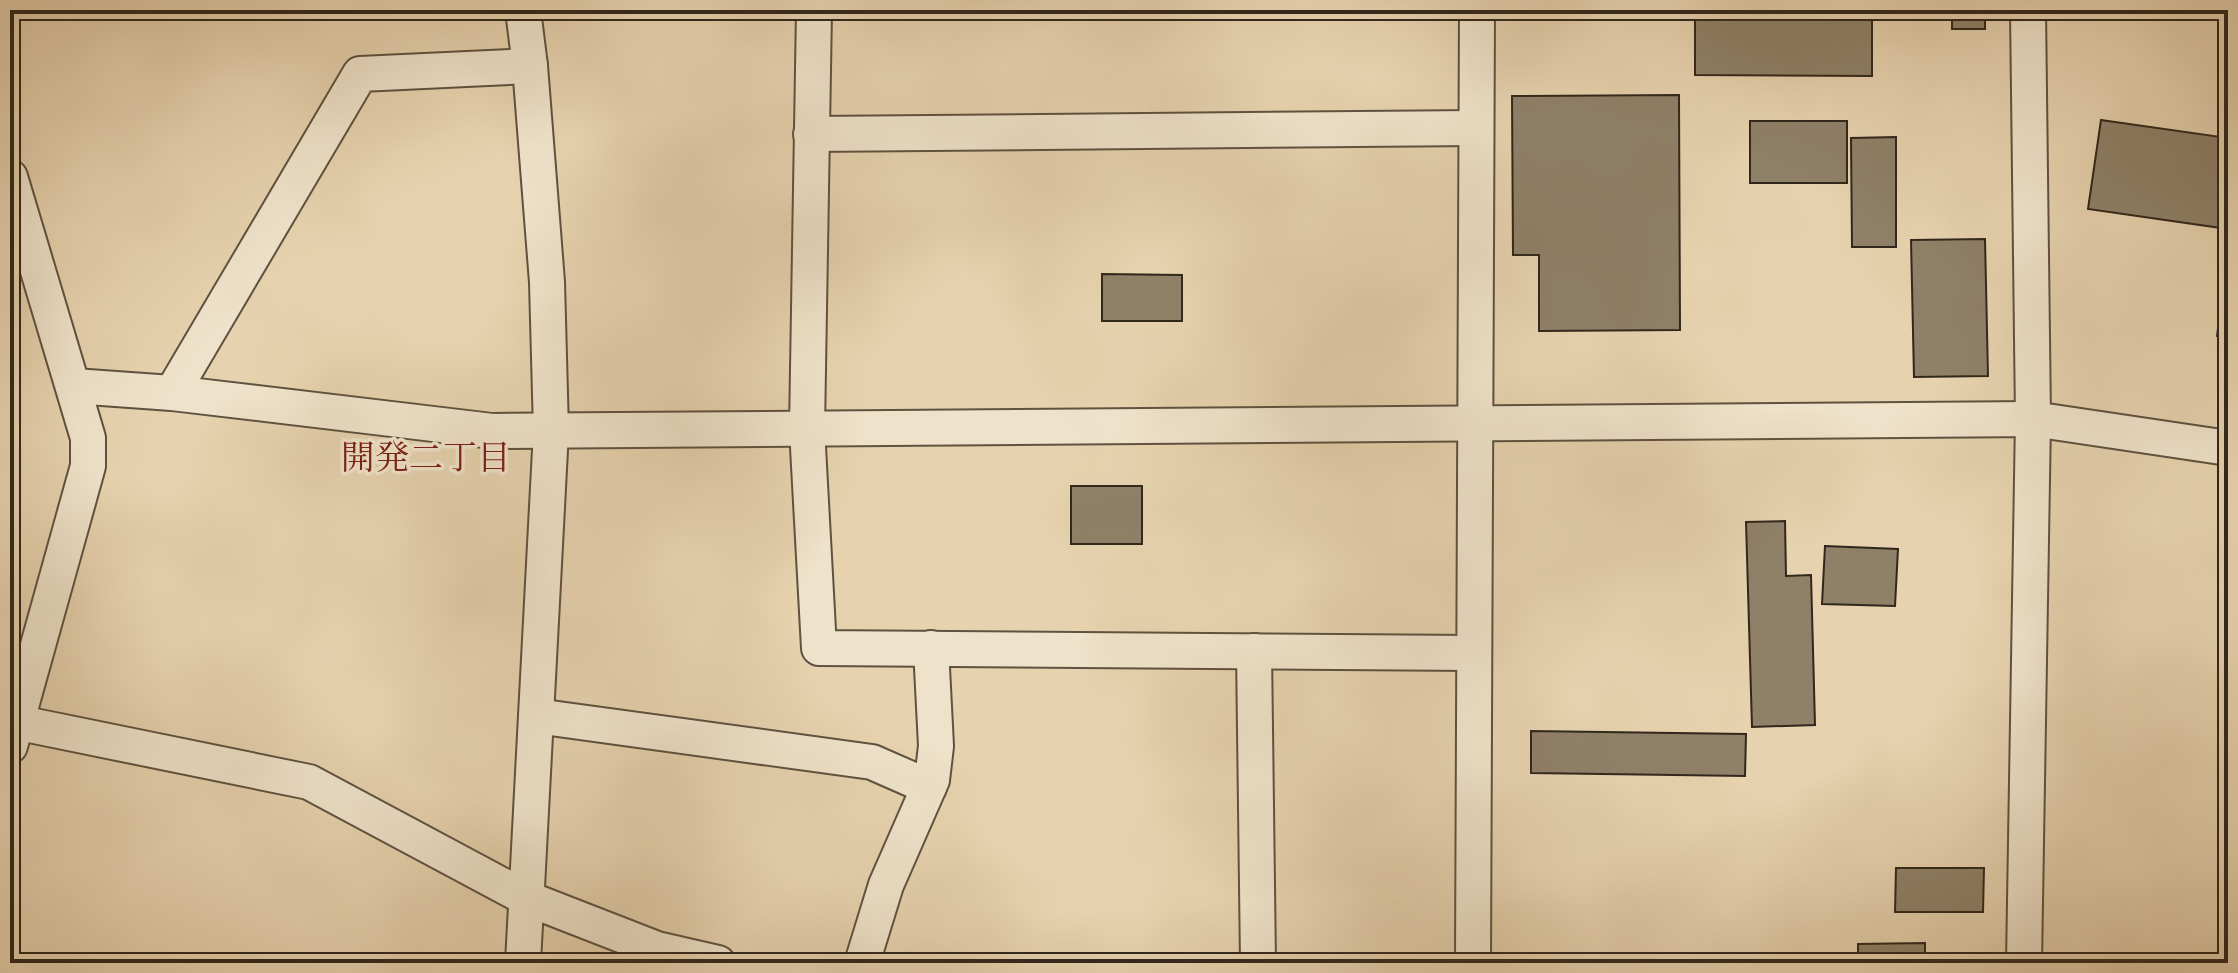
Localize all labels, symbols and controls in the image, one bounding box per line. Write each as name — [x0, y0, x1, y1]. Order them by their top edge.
district label: 開発二丁目 — [341, 436, 511, 485]

